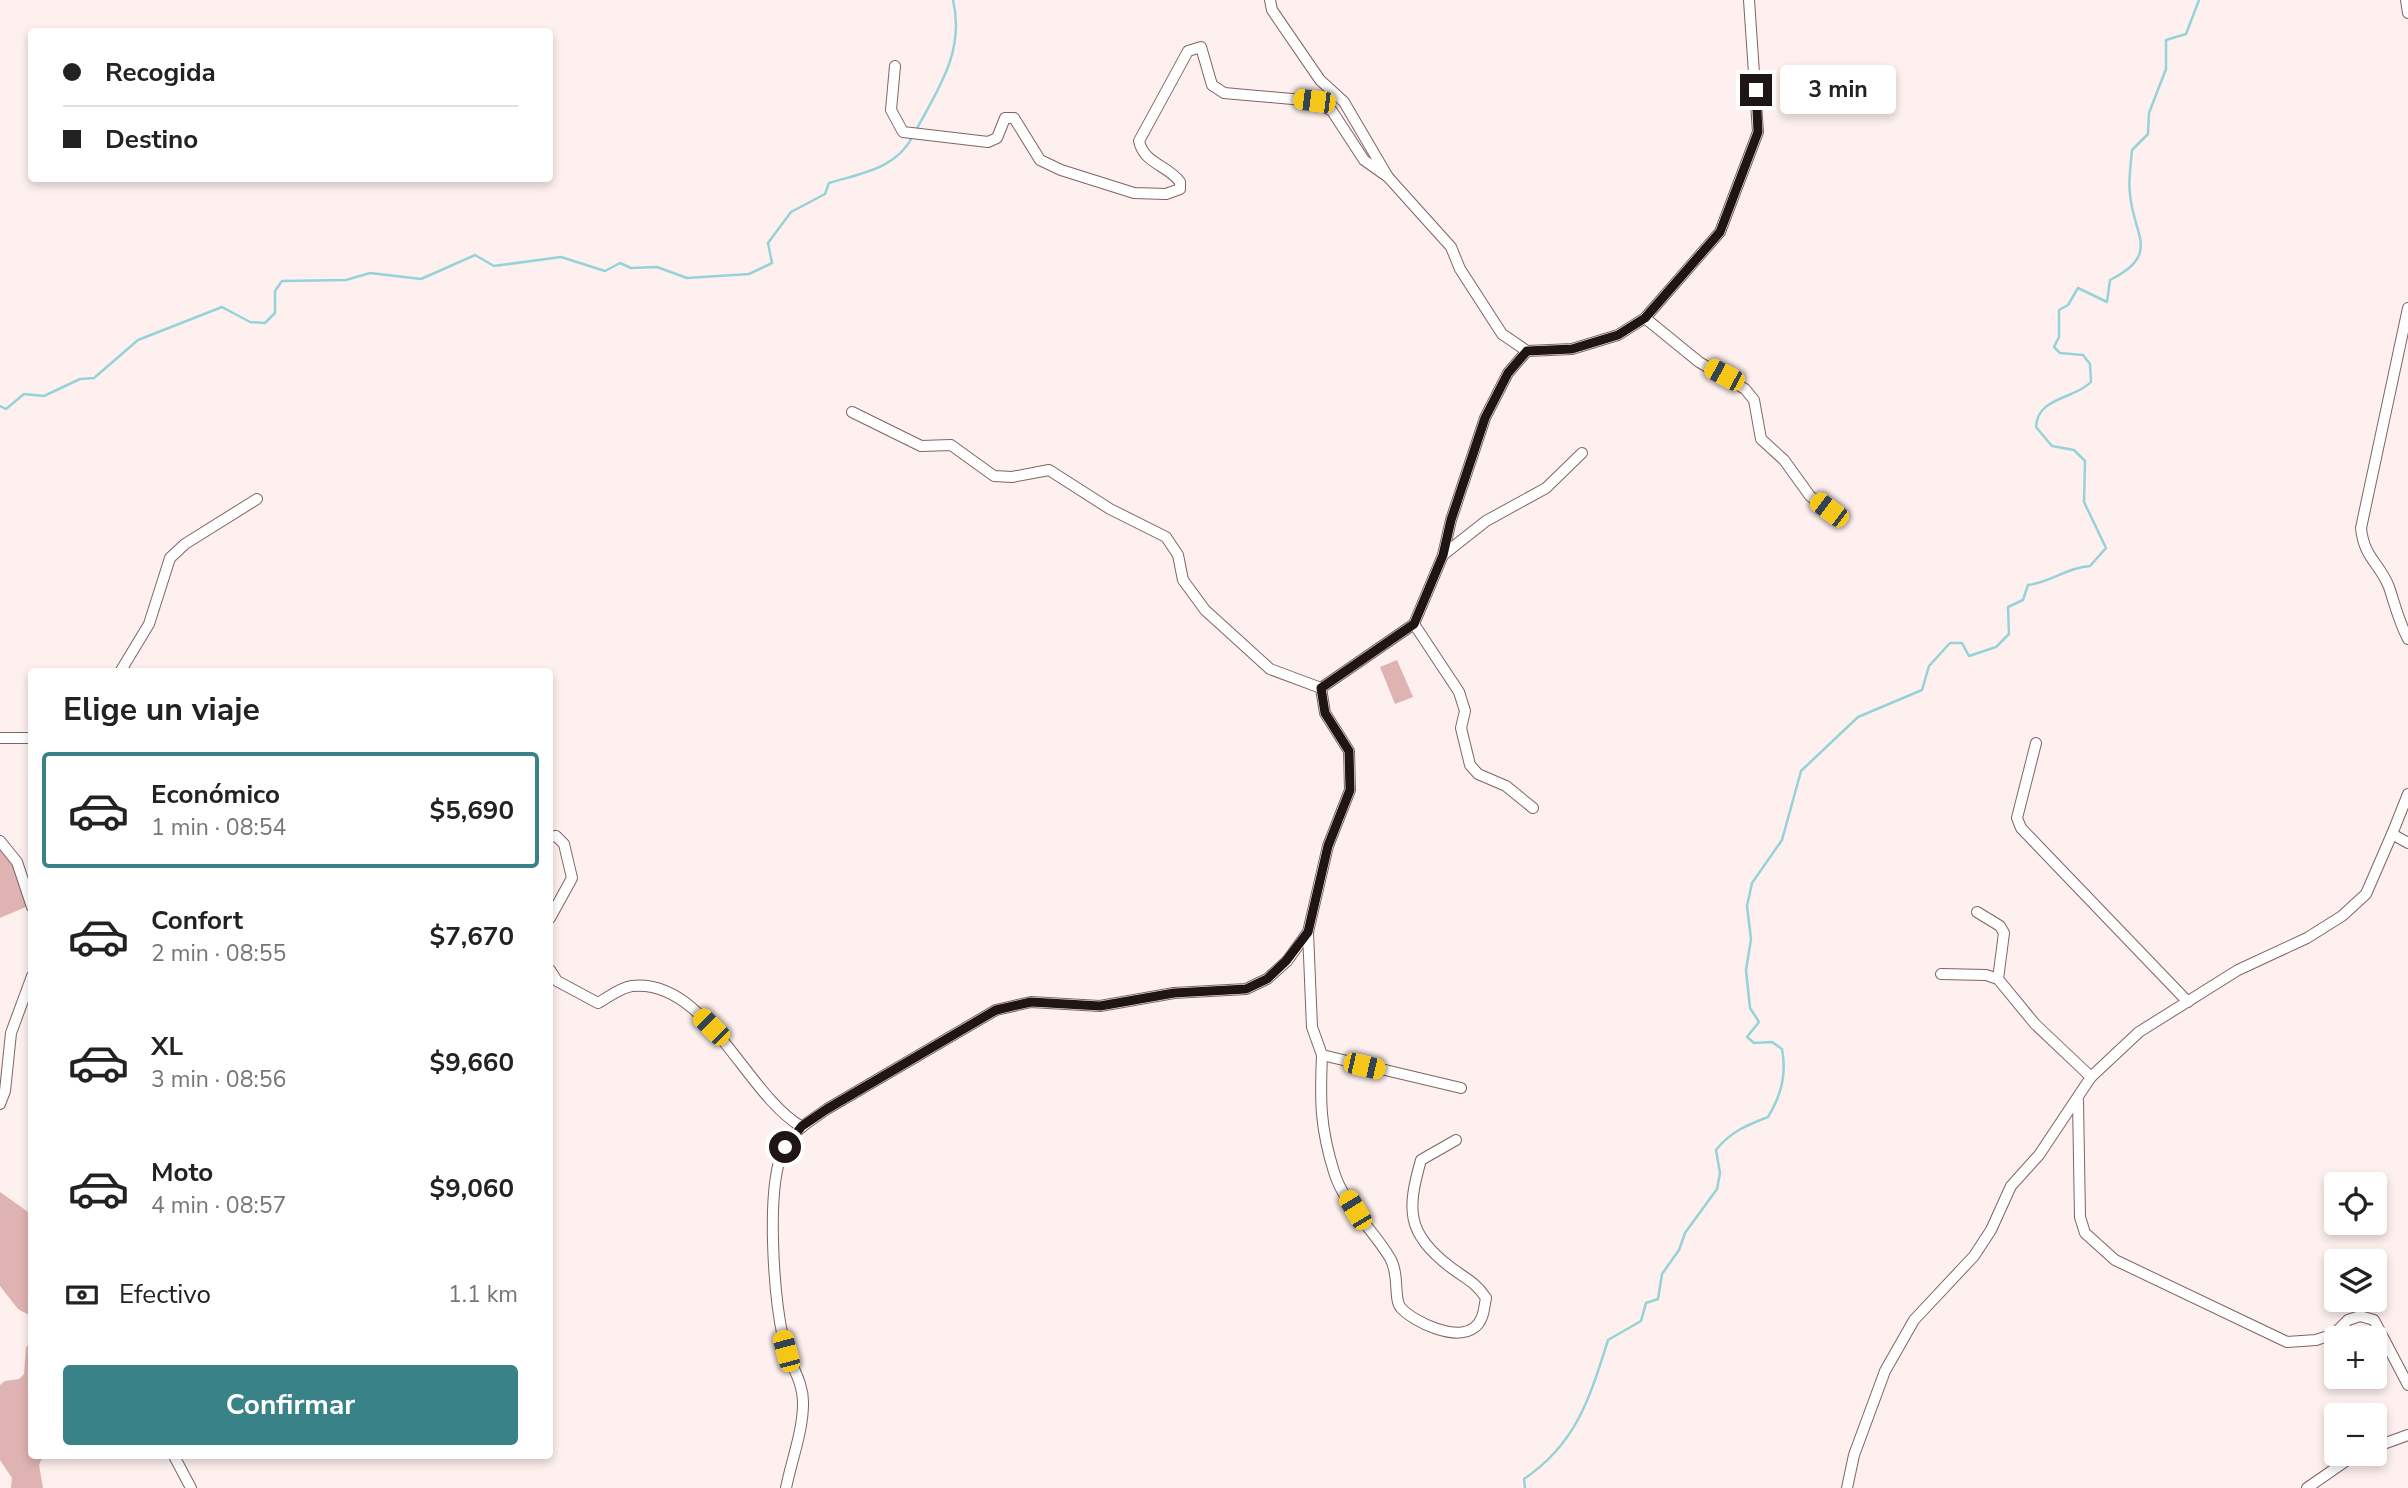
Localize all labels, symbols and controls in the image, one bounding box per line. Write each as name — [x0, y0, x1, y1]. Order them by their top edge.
text: Recogida — [105, 55, 216, 90]
callout: 3 min — [1780, 66, 1896, 114]
route end — [1740, 74, 1772, 106]
text: 3 min — [1808, 74, 1868, 105]
car — [1292, 88, 1337, 114]
text: Destino — [105, 122, 198, 157]
car — [1701, 356, 1748, 394]
car — [1806, 489, 1853, 531]
text: Elige un viaje — [63, 688, 260, 731]
text: Económico — [151, 777, 280, 812]
icon: car — [67, 779, 130, 842]
text: $5,690 — [430, 793, 514, 828]
text: 1 min · 08:54 — [151, 812, 286, 843]
text: Confort — [151, 903, 243, 938]
icon: car — [67, 905, 130, 968]
text: $7,670 — [430, 919, 514, 954]
text: 2 min · 08:55 — [151, 938, 286, 969]
car — [689, 1005, 734, 1049]
text: XL — [151, 1029, 183, 1064]
icon: car — [67, 1031, 130, 1094]
text: $9,660 — [430, 1045, 514, 1080]
car — [1342, 1051, 1387, 1081]
text: 3 min · 08:56 — [151, 1064, 286, 1095]
route start — [769, 1131, 801, 1163]
text: Moto — [151, 1155, 213, 1190]
icon: car — [67, 1157, 130, 1220]
text: $9,060 — [430, 1171, 514, 1206]
map controls — [2324, 1172, 2387, 1466]
button: locate — [2324, 1172, 2387, 1235]
car — [1336, 1187, 1375, 1233]
text: 4 min · 08:57 — [151, 1190, 286, 1221]
button: layers — [2324, 1249, 2387, 1312]
icon: cash — [63, 1276, 101, 1314]
text: Efectivo — [119, 1277, 211, 1312]
text: 1.1 km — [448, 1279, 518, 1310]
button: + — [2324, 1326, 2387, 1389]
car — [771, 1328, 802, 1374]
button: Confirmar — [63, 1365, 518, 1445]
button: − — [2324, 1403, 2387, 1466]

